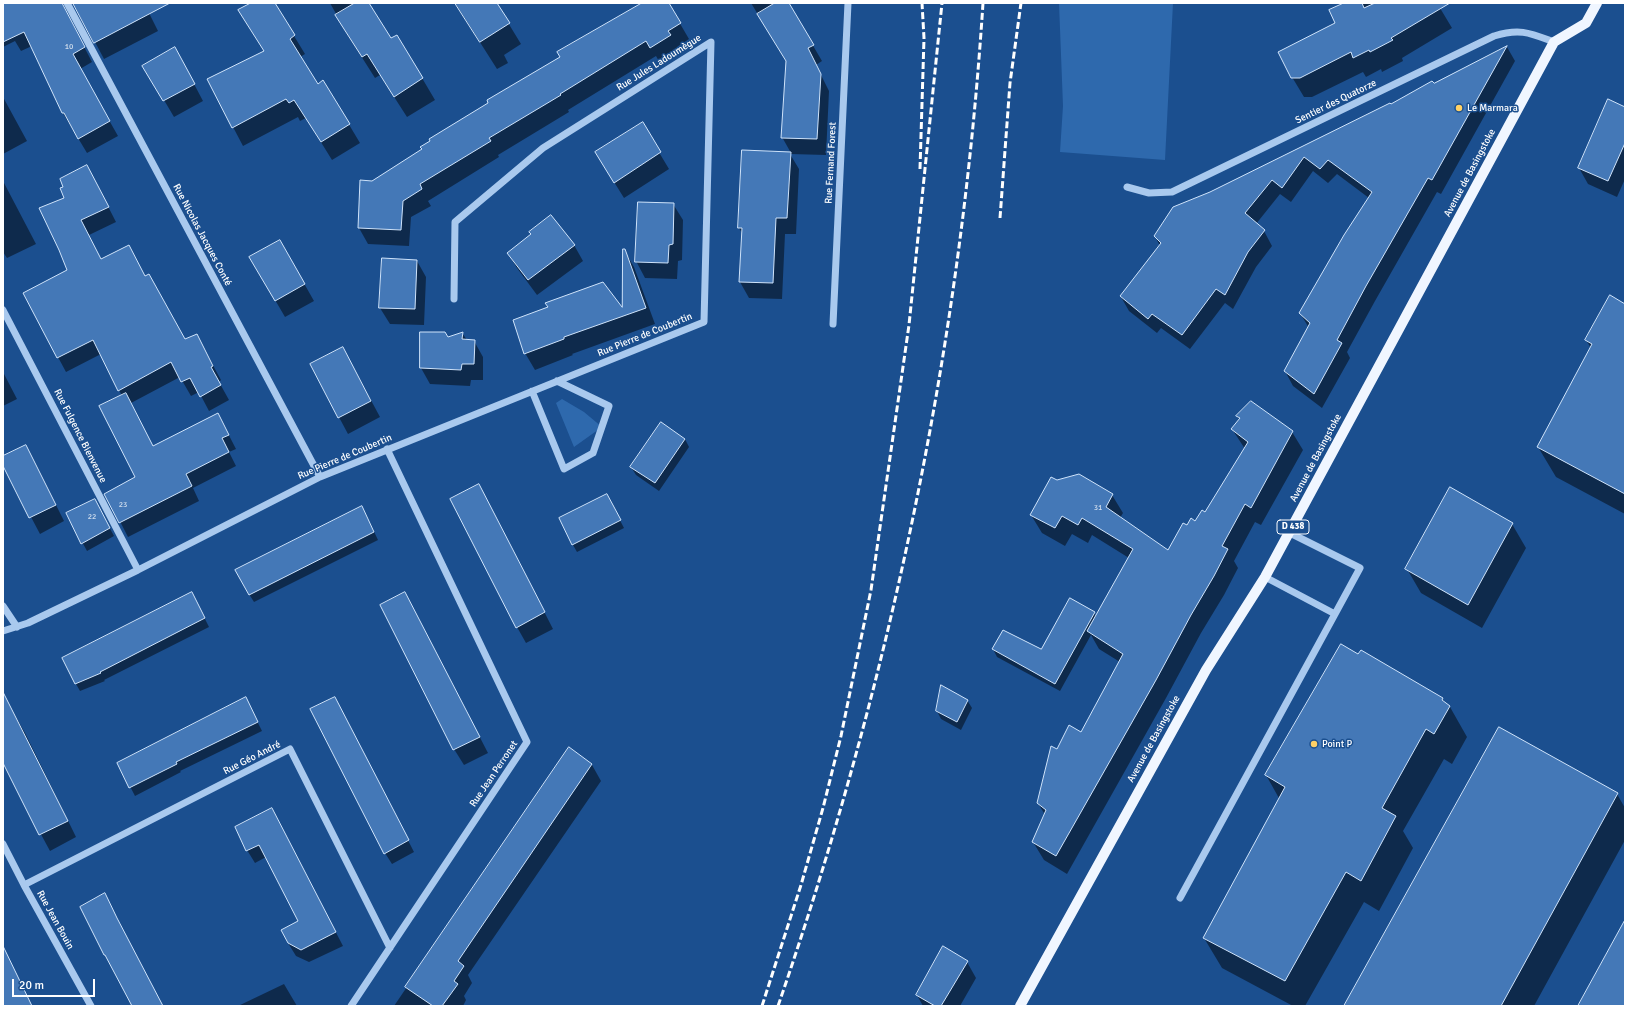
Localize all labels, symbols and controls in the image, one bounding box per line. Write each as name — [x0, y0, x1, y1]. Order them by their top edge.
street label: Rue Jules Ladoumègue — [614, 32, 704, 94]
house number: 10 — [65, 42, 73, 52]
street label: Sentier des Quatorze — [1294, 77, 1378, 127]
place label: Le Marmara — [1467, 102, 1518, 114]
marker: Le Marmara — [1454, 103, 1464, 113]
street label: Rue Fernand Forest — [823, 122, 839, 204]
street label: Avenue de Basingstoke — [1442, 127, 1498, 219]
street label: Rue Nicolas Jacques Conté — [170, 182, 234, 288]
street label: Rue Pierre de Coubertin — [596, 310, 694, 360]
street label: Rue Fulgence Bienvenue — [51, 387, 109, 485]
street label: Avenue de Basingstoke — [1288, 412, 1344, 504]
street label: Rue Pierre de Coubertin — [296, 432, 394, 482]
house number: 23 — [119, 500, 127, 510]
house number: 31 — [1094, 503, 1102, 513]
house number: 22 — [88, 512, 96, 522]
road number: D 438 — [1277, 520, 1309, 534]
street label: Avenue de Basingstoke — [1125, 693, 1183, 785]
street label: Rue Géo André — [221, 738, 283, 778]
place label: Point P — [1322, 738, 1352, 750]
street label: Rue Jean Perronet — [467, 739, 521, 809]
marker: Point P — [1309, 739, 1319, 749]
street label: Rue Jean Bouin — [34, 888, 76, 952]
scale bar — [14, 971, 97, 997]
text: 20 m — [19, 978, 44, 993]

